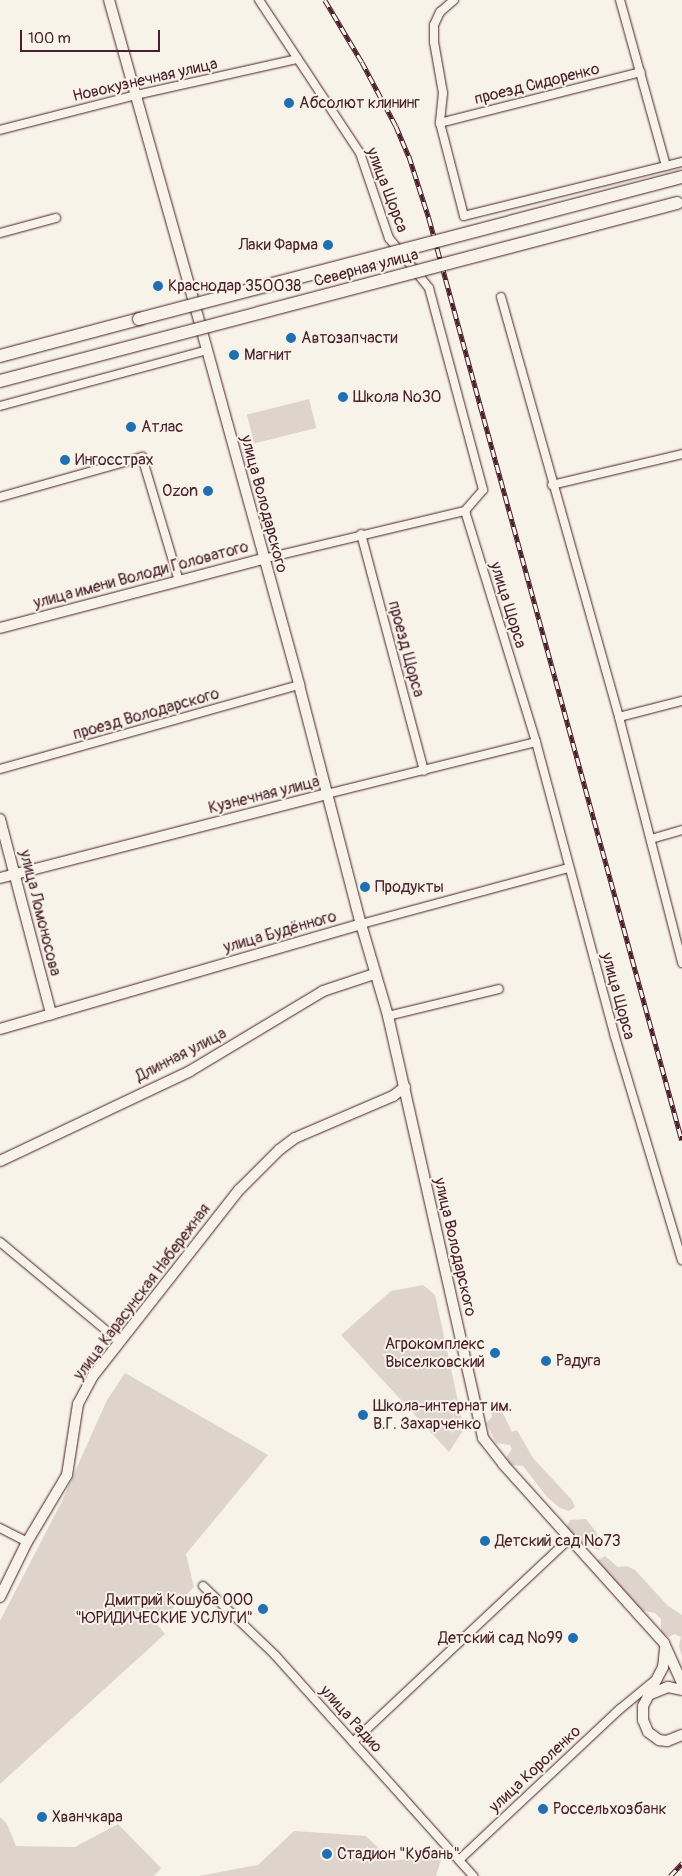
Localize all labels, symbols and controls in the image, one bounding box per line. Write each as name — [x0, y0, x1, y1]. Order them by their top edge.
scale bar — [22, 20, 162, 52]
text: 100 m — [28, 29, 71, 48]
street label: Новокузнечная улица — [71, 54, 219, 106]
street label: проезд Сидоренко — [472, 59, 602, 109]
place label: Абсолют клининг — [299, 93, 420, 113]
marker: Абсолют клининг — [283, 97, 295, 109]
street label: улица Щорса — [362, 145, 412, 235]
place label: Лаки Фарма — [238, 235, 318, 255]
marker: Лаки Фарма — [322, 239, 334, 251]
street label: Северная улица — [312, 245, 420, 291]
place label: Краснодар 350038 — [168, 276, 301, 296]
marker: Краснодар 350038 — [152, 280, 164, 292]
place label: Автозапчасти — [301, 328, 398, 348]
marker: Автозапчасти — [285, 332, 297, 344]
place label: Магнит — [244, 345, 292, 365]
marker: Магнит — [228, 349, 240, 361]
place label: Школа №30 — [353, 387, 442, 407]
marker: Школа №30 — [337, 391, 349, 403]
place label: Атлас — [141, 417, 183, 437]
marker: Атлас — [125, 421, 137, 433]
street label: улица Володарского — [236, 433, 292, 575]
place label: Ингосстрах — [75, 450, 154, 470]
marker: Ингосстрах — [59, 454, 71, 466]
place label: Ozon — [162, 481, 198, 501]
marker: Ozon — [202, 485, 214, 497]
street label: улица имени Володи Головатого — [32, 537, 250, 613]
street label: улица Щорса — [486, 560, 530, 650]
street label: проезд Щорса — [384, 599, 428, 699]
street label: проезд Володарского — [71, 684, 221, 744]
street label: Кузнечная улица — [206, 772, 322, 818]
street label: улица Ломоносова — [15, 848, 65, 978]
place label: Продукты — [375, 877, 444, 897]
marker: Продукты — [359, 881, 371, 893]
street label: улица Будённого — [221, 907, 339, 957]
street label: улица Щорса — [597, 950, 639, 1042]
street label: Длинная улица — [132, 1024, 230, 1086]
street label: улица Володарского — [430, 1176, 480, 1318]
street label: улица Карасунская Набережная — [69, 1200, 215, 1384]
place label: Агрокомплекс Выселковский — [385, 1334, 485, 1372]
marker: Агрокомплекс Выселковский — [489, 1347, 501, 1359]
place label: Радуга — [556, 1351, 601, 1371]
marker: Радуга — [540, 1355, 552, 1367]
place label: Школа-интернат им. В.Г. Захарченко — [373, 1396, 512, 1434]
marker: Школа-интернат им. В.Г. Захарченко — [357, 1409, 369, 1421]
place label: Детский сад №73 — [495, 1531, 621, 1551]
marker: Детский сад №73 — [479, 1535, 491, 1547]
place label: Дмитрий Кошуба ООО "ЮРИДИЧЕСКИЕ УСЛУГИ" — [75, 1590, 253, 1628]
marker: Дмитрий Кошуба ООО "ЮРИДИЧЕСКИЕ УСЛУГИ" — [257, 1603, 269, 1615]
place label: Детский сад №99 — [438, 1628, 563, 1648]
marker: Детский сад №99 — [567, 1632, 579, 1644]
street label: улица Радио — [316, 1681, 386, 1757]
street label: улица Короленко — [485, 1722, 585, 1816]
place label: Россельхозбанк — [553, 1799, 667, 1819]
marker: Россельхозбанк — [537, 1803, 549, 1815]
place label: Хванчкара — [52, 1807, 123, 1827]
marker: Хванчкара — [36, 1811, 48, 1823]
place label: Стадион "Кубань" — [337, 1844, 460, 1864]
marker: Стадион "Кубань" — [321, 1848, 333, 1860]

